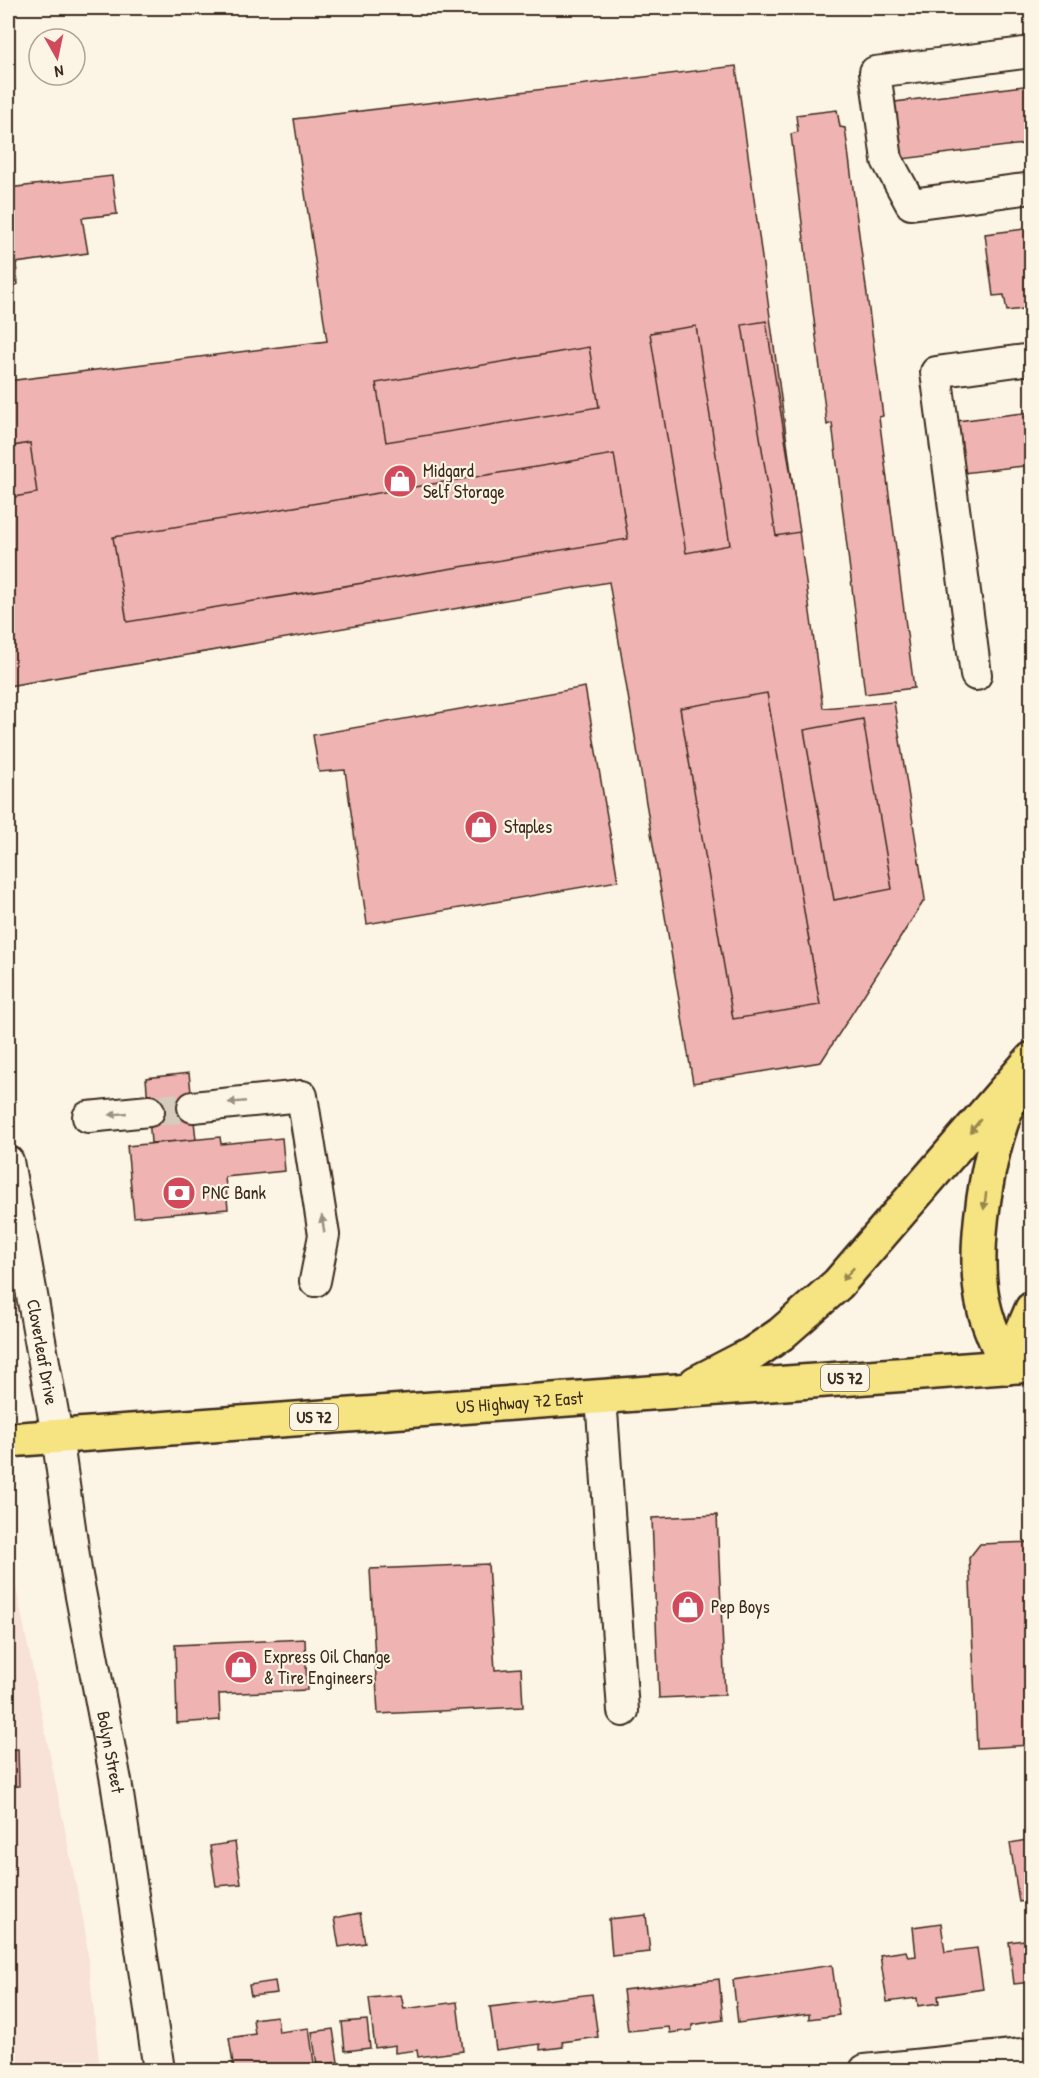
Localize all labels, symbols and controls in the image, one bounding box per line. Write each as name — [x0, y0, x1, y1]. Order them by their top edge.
north arrow — [27, 27, 87, 87]
text: N — [53, 60, 65, 83]
place label: Midgard Self Storage — [423, 458, 505, 504]
shop icon: Midgard Self Storage — [382, 463, 418, 499]
shop icon: Staples — [463, 809, 499, 845]
place label: Staples — [504, 814, 552, 839]
one-way arrow — [227, 1097, 246, 1107]
one-way arrow — [109, 1109, 128, 1119]
one-way arrow — [969, 1118, 982, 1133]
bank icon: PNC Bank — [161, 1175, 197, 1211]
place label: PNC Bank — [202, 1180, 267, 1205]
one-way arrow — [980, 1192, 989, 1211]
one-way arrow — [318, 1214, 327, 1233]
one-way arrow — [841, 1267, 855, 1282]
street label: Cloverleaf Drive — [21, 1297, 64, 1407]
road number: US 72 — [821, 1365, 869, 1391]
street label: US Highway 72 East — [455, 1385, 585, 1419]
road number: US 72 — [290, 1404, 338, 1430]
shop icon: Pep Boys — [670, 1589, 706, 1625]
place label: Pep Boys — [711, 1594, 770, 1619]
place label: Express Oil Change & Tire Engineers — [264, 1644, 391, 1690]
shop icon: Express Oil Change & Tire Engineers — [223, 1649, 259, 1685]
street label: Bolyn Street — [91, 1709, 131, 1796]

